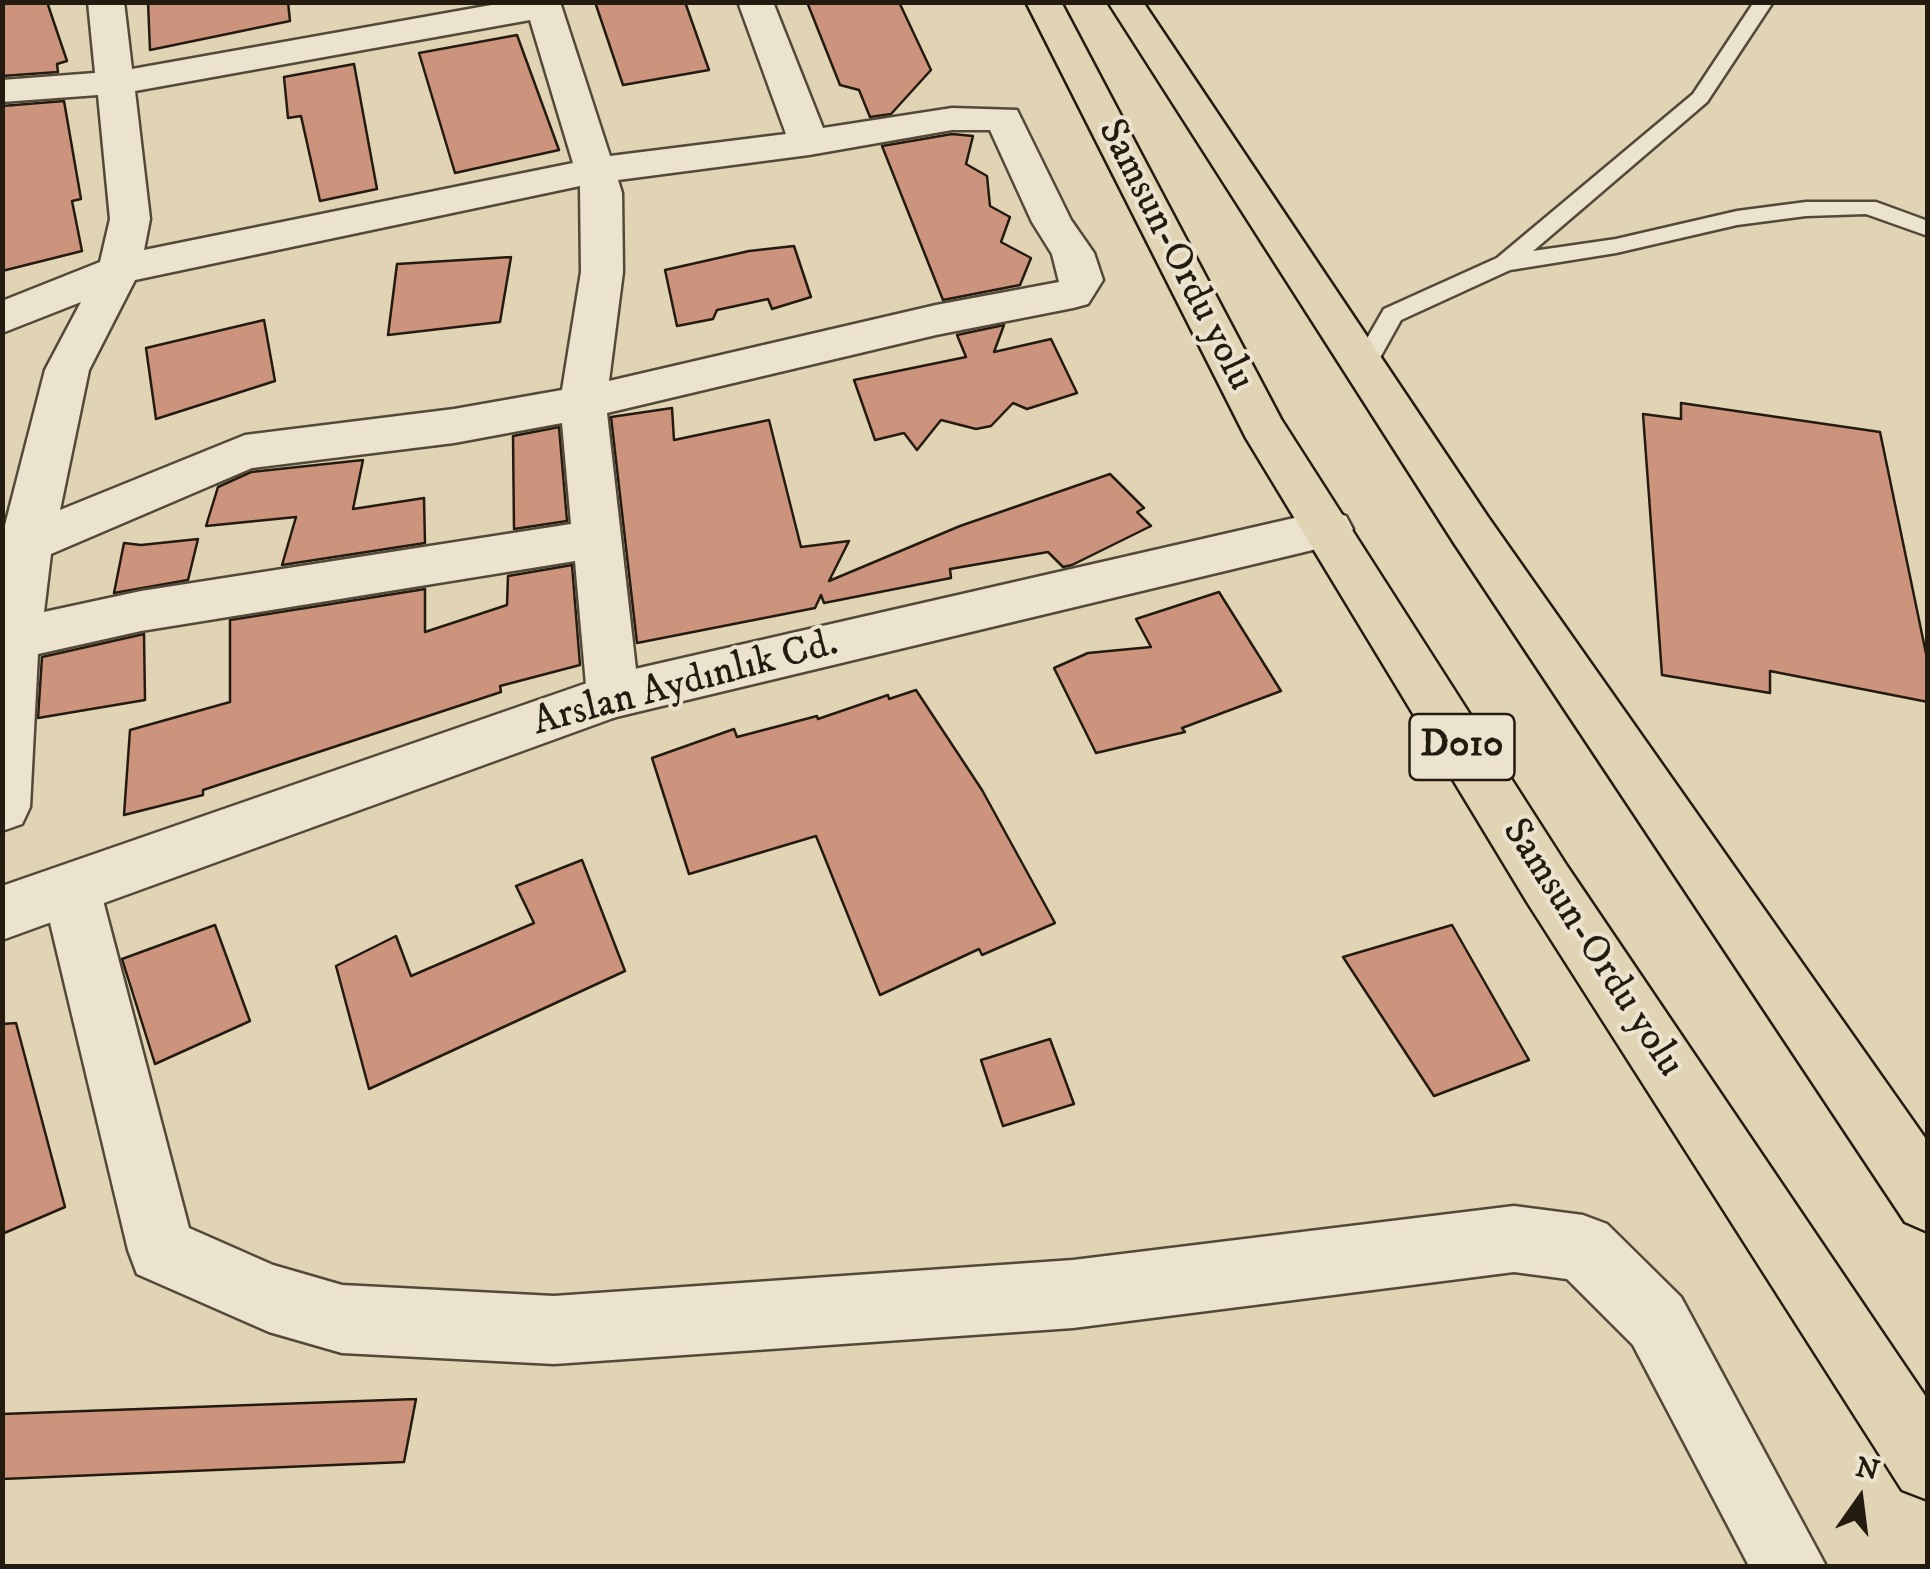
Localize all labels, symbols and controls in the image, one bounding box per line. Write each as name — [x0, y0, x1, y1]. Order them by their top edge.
street label: Samsun-Ordu yolu — [1085, 112, 1263, 400]
street label: Arslan Aydınlık Cd. — [528, 621, 844, 749]
road number: D010 — [1410, 714, 1514, 780]
street label: Samsun-Ordu yolu — [1490, 811, 1692, 1087]
north arrow — [1810, 1449, 1910, 1549]
text: N — [1852, 1450, 1883, 1489]

